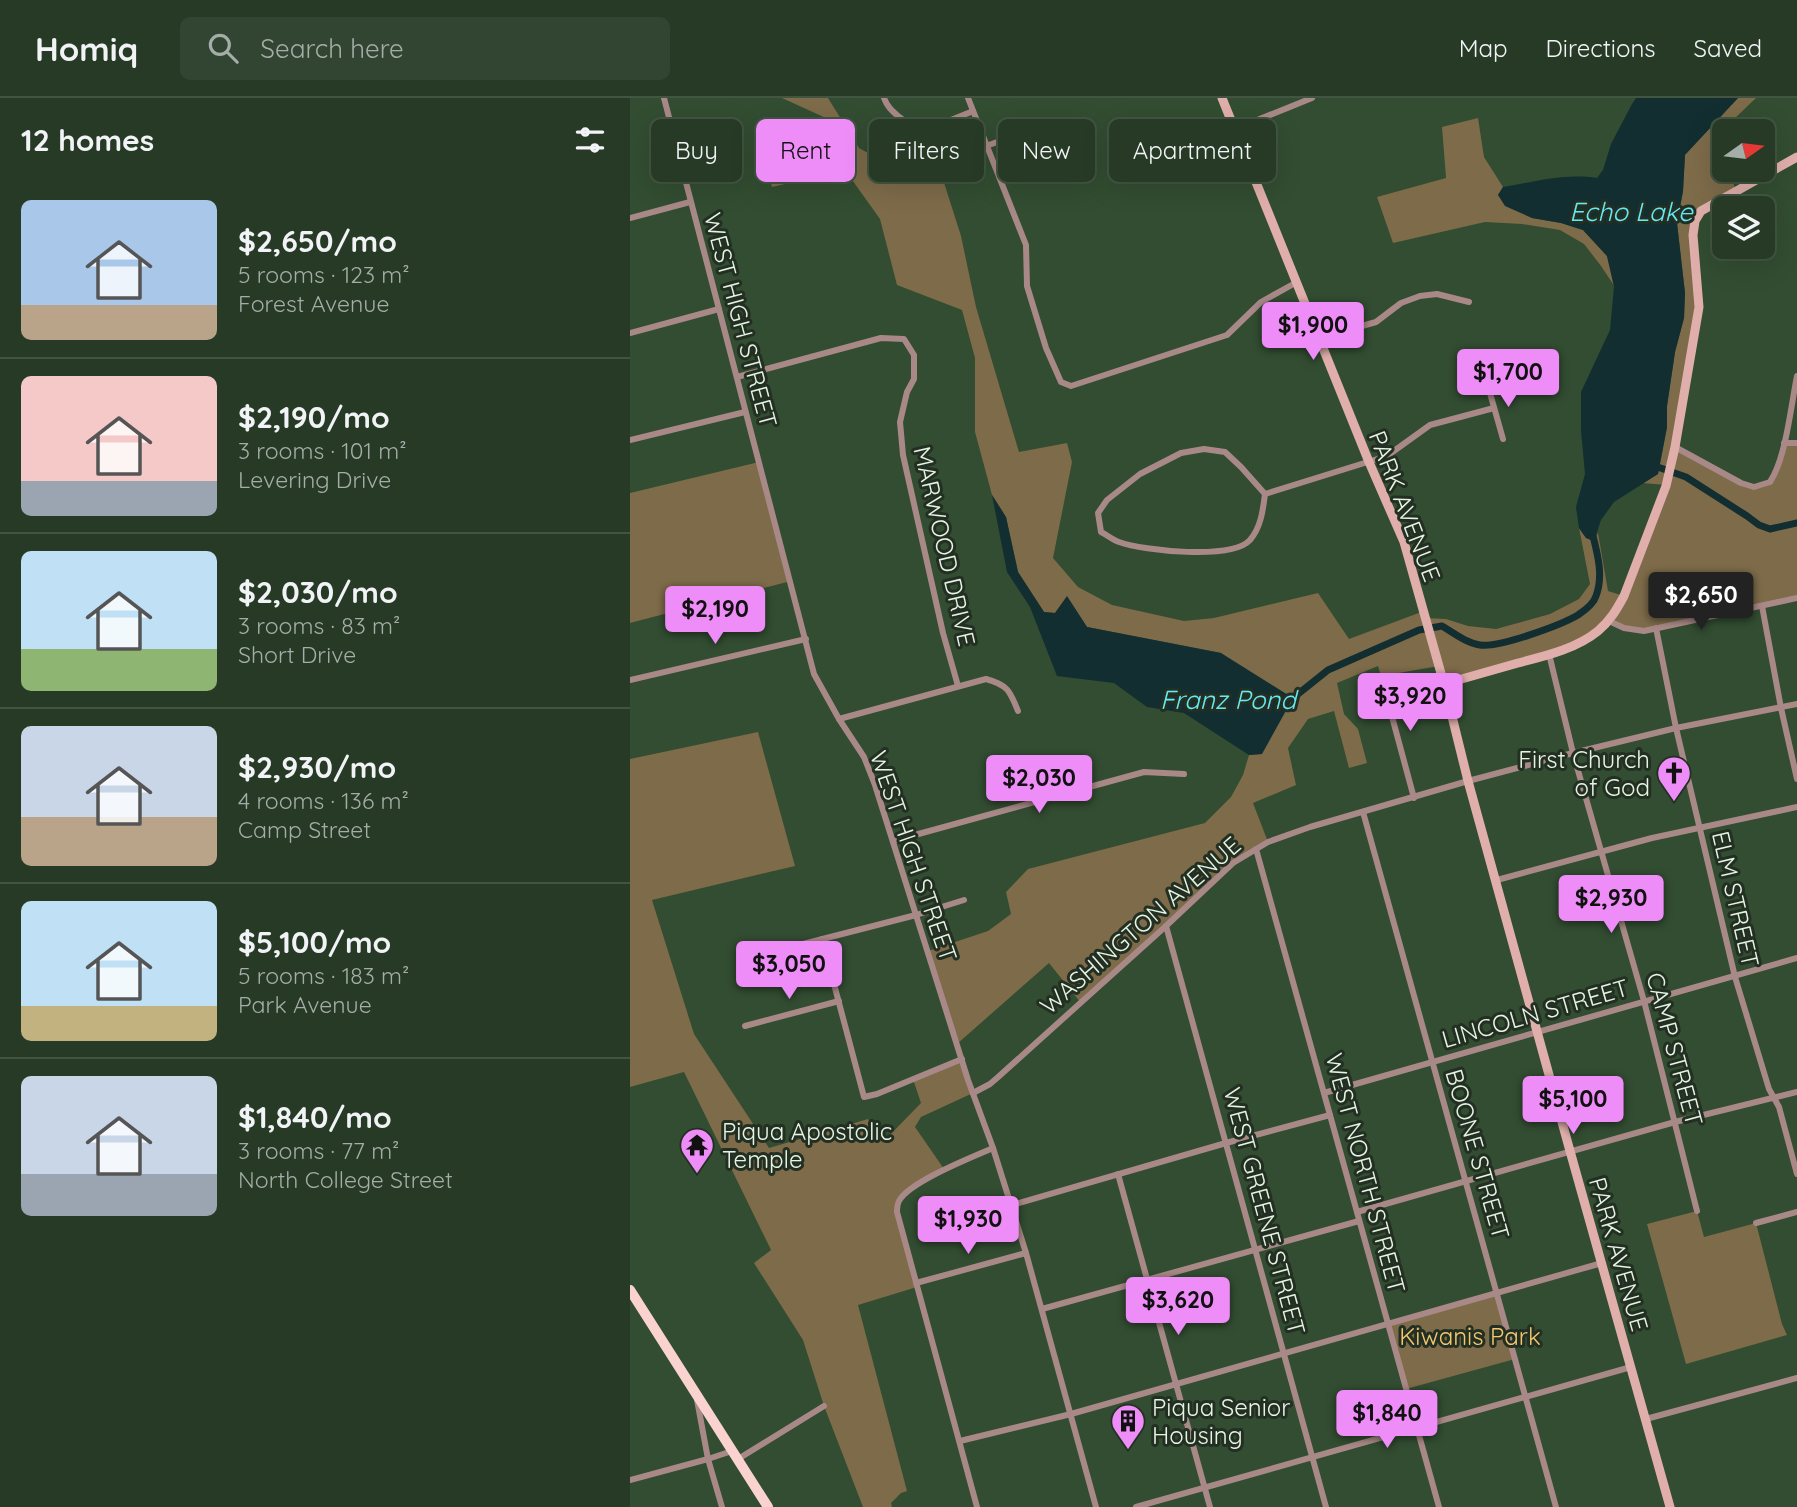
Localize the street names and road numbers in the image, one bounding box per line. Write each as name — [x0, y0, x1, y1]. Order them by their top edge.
street label: WEST HIGH STREET — [698, 209, 784, 431]
street label: PARK AVENUE — [1363, 426, 1447, 586]
street label: MARWOOD DRIVE — [907, 443, 983, 649]
street label: WEST HIGH STREET — [864, 747, 964, 965]
street label: ELM STREET — [1706, 828, 1766, 970]
street label: WASHINGTON AVENUE — [1034, 830, 1246, 1020]
street label: CAMP STREET — [1640, 969, 1710, 1129]
street label: LINCOLN STREET — [1438, 972, 1632, 1054]
street label: WEST NORTH STREET — [1320, 1050, 1412, 1296]
street label: BOONE STREET — [1439, 1065, 1517, 1243]
street label: WEST GREENE STREET — [1218, 1084, 1312, 1338]
street label: PARK AVENUE — [1583, 1174, 1655, 1334]

